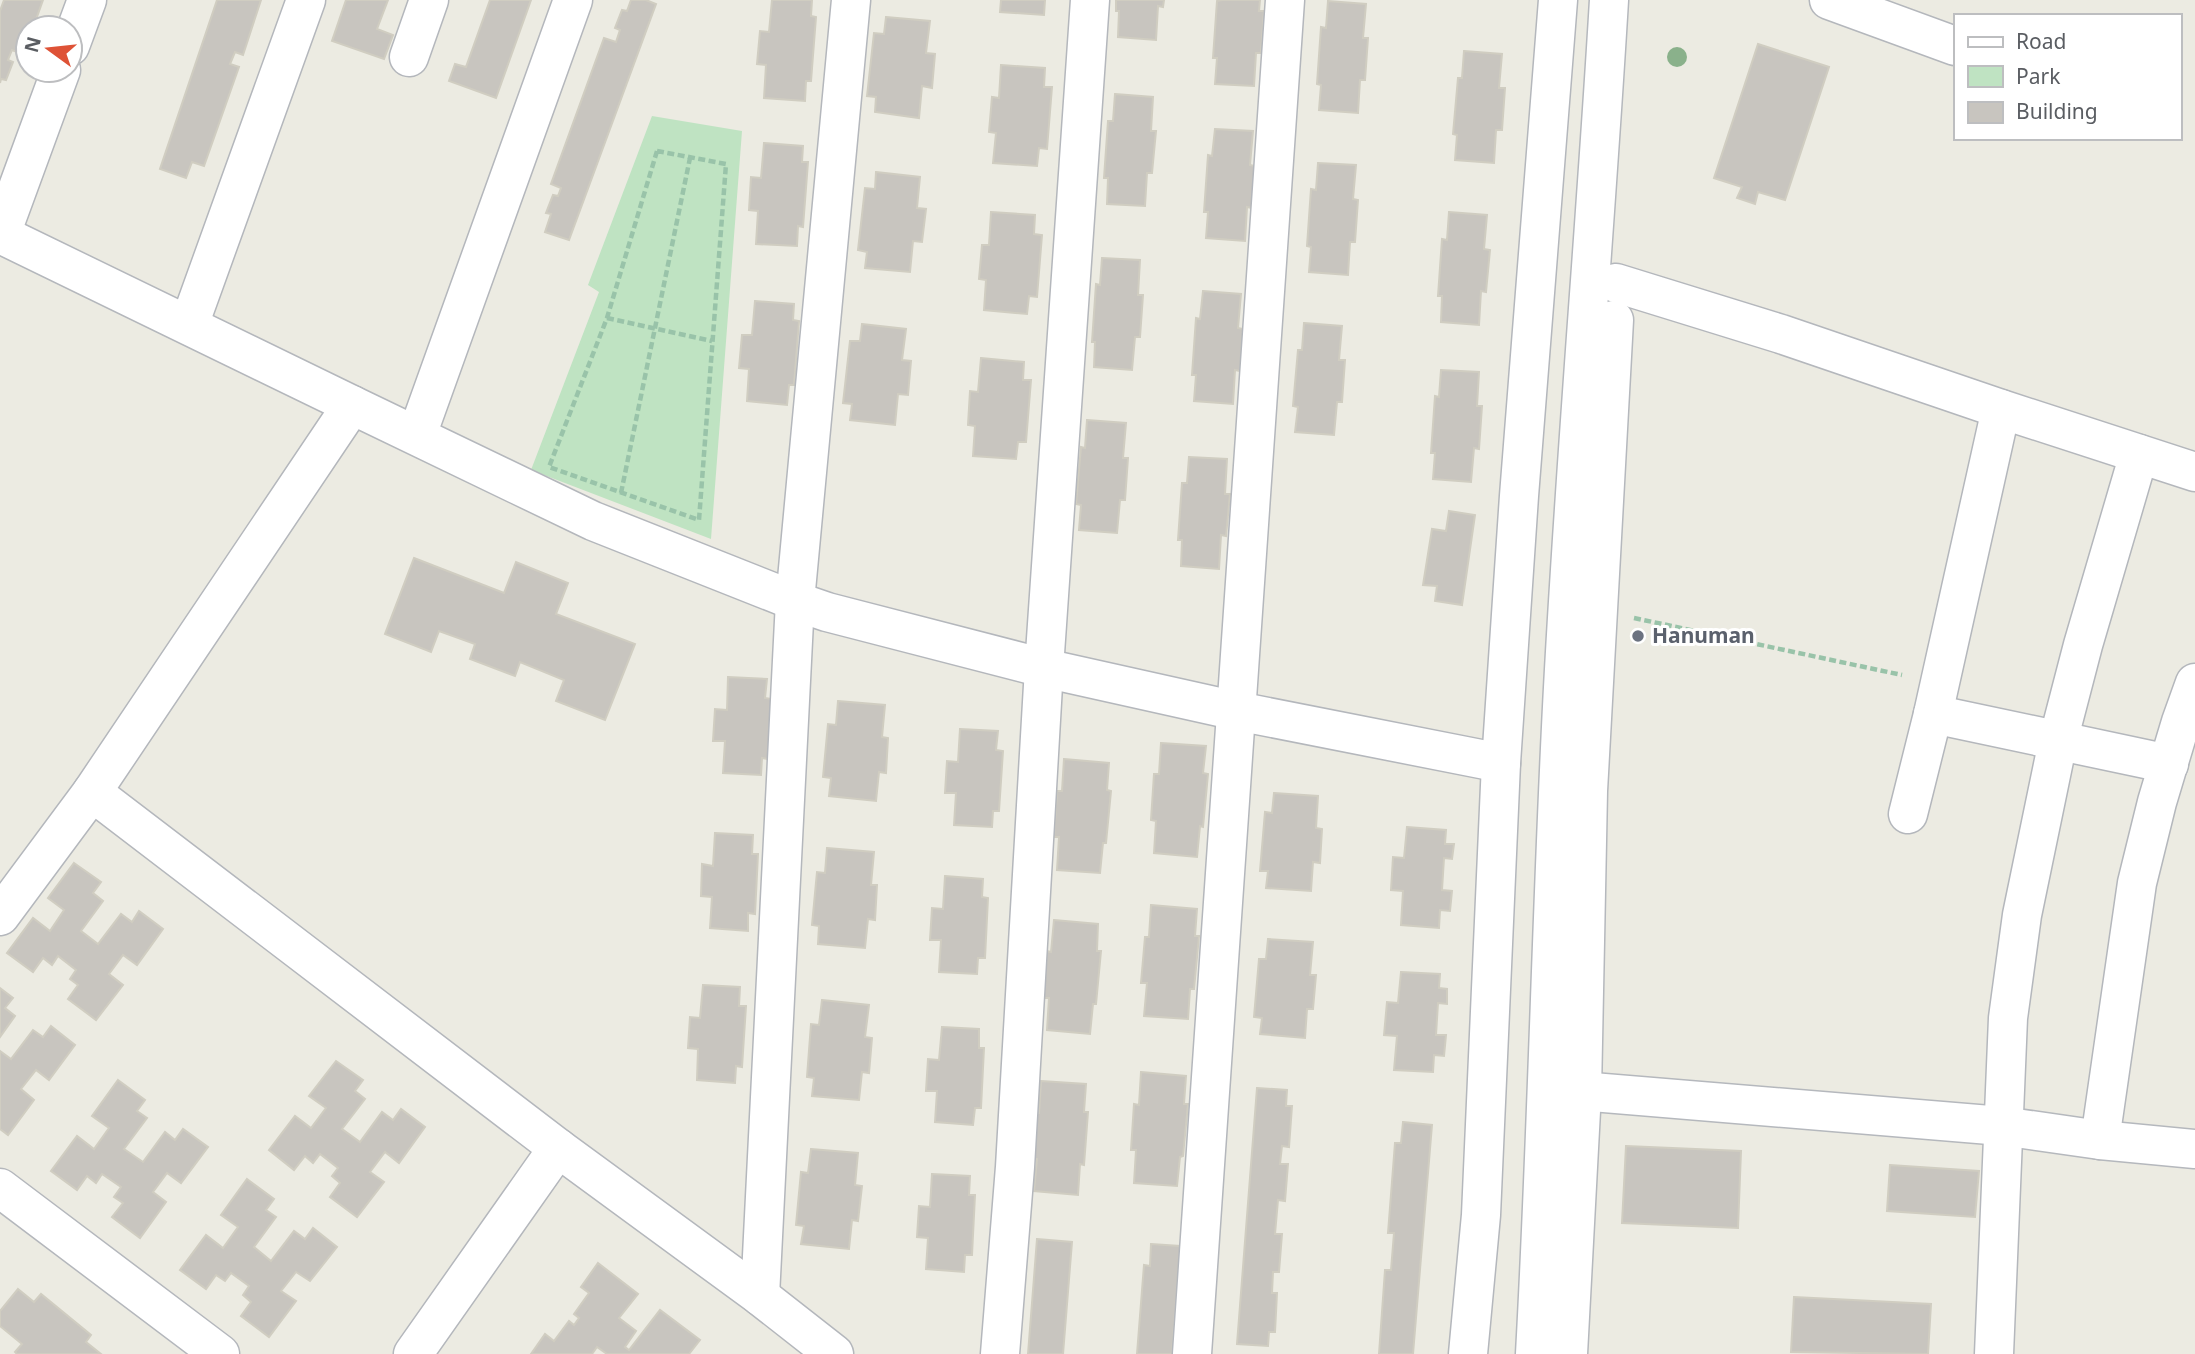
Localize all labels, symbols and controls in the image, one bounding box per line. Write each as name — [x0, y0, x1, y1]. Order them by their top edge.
north arrow — [14, 14, 84, 84]
legend — [1954, 14, 2181, 140]
text: Road — [2016, 27, 2066, 55]
text: N — [18, 34, 47, 55]
text: Park — [2016, 62, 2061, 90]
text: Building — [2016, 97, 2098, 125]
place label: Hanuman — [1652, 621, 1755, 649]
marker: Hanuman — [1630, 628, 1646, 644]

